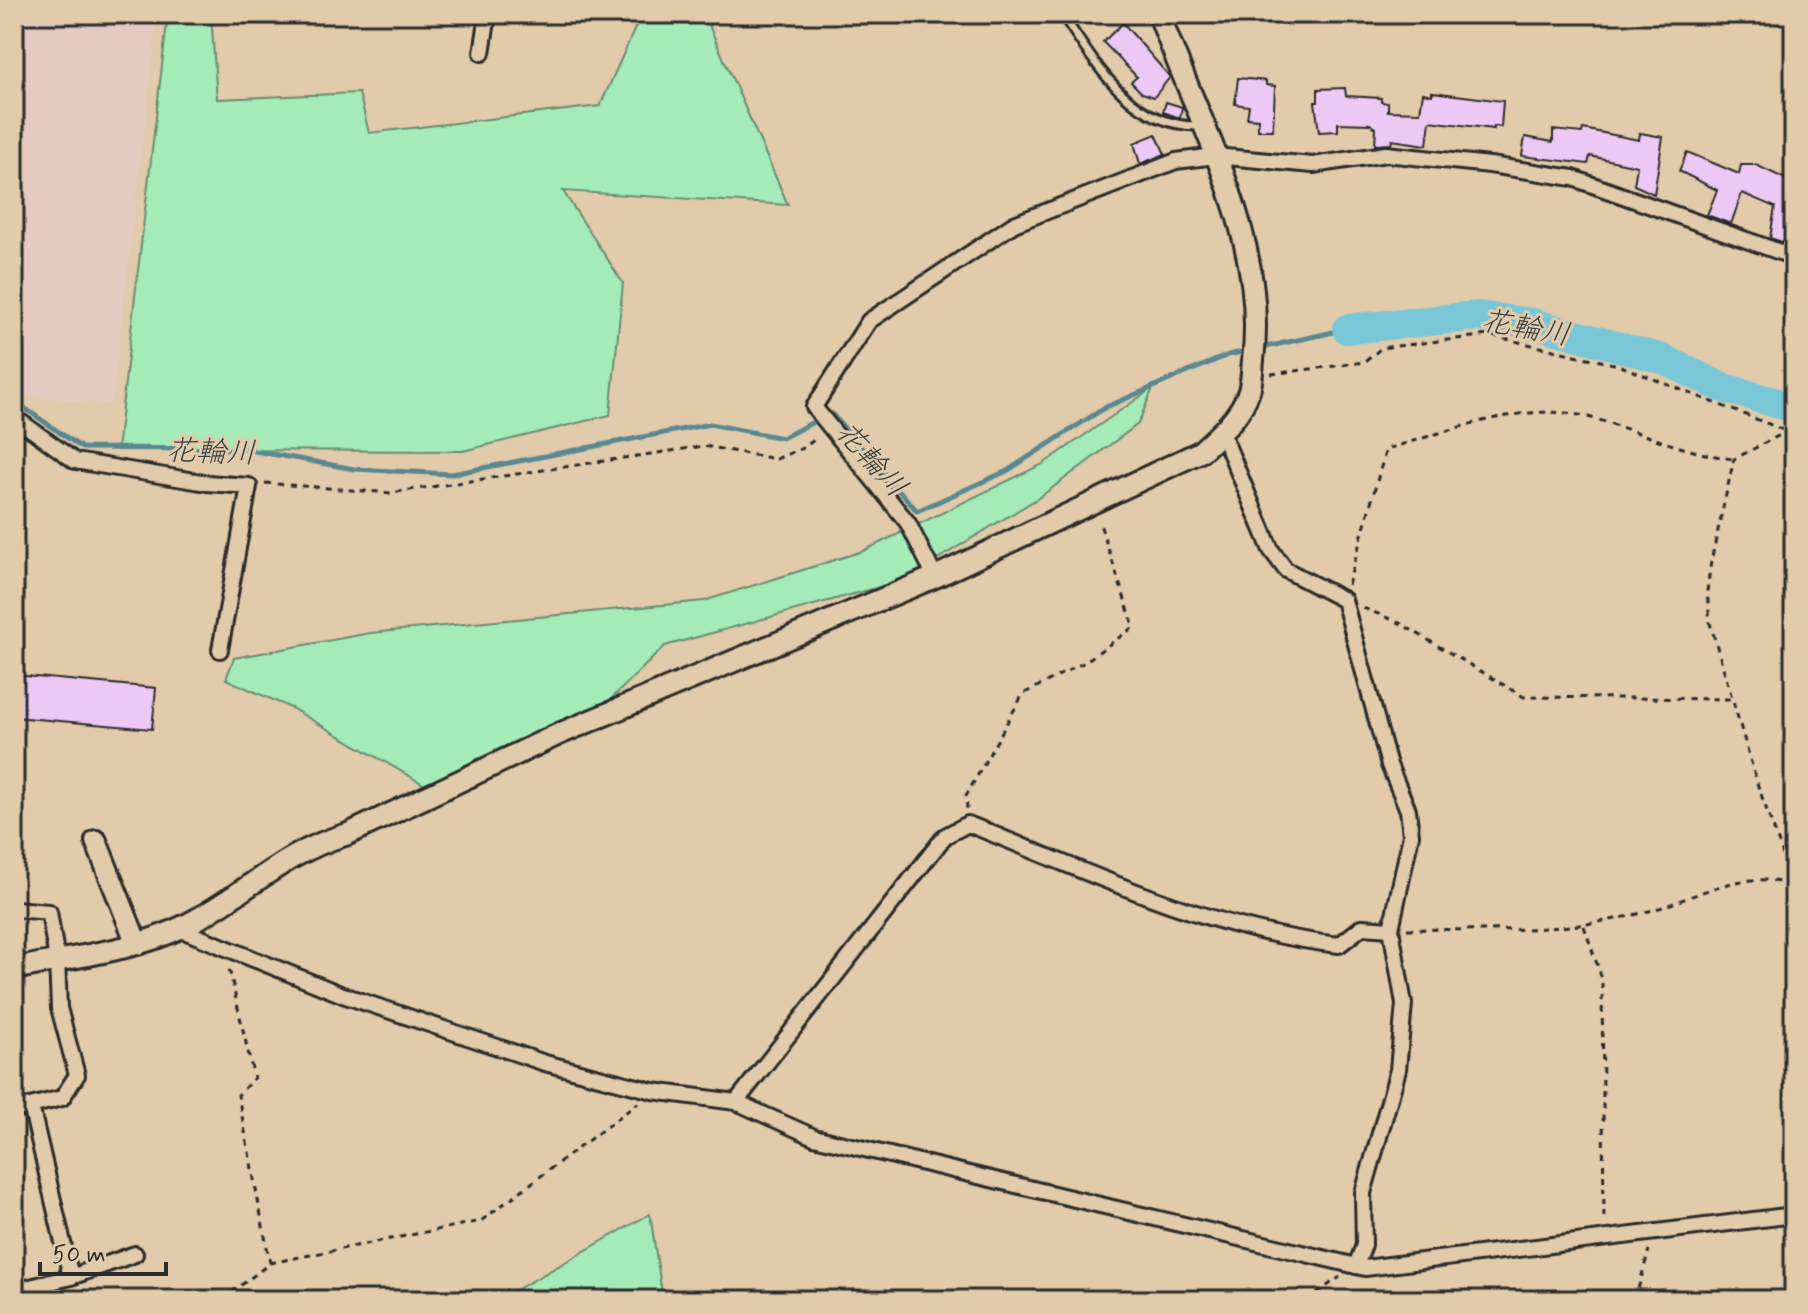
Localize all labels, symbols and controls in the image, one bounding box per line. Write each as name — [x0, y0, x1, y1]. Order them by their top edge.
water label: 花輪川 — [1478, 301, 1573, 355]
water label: 花輪川 — [826, 414, 915, 506]
water label: 花輪川 — [165, 431, 257, 474]
scale bar — [40, 1226, 166, 1276]
text: 50 m — [52, 1240, 106, 1271]

